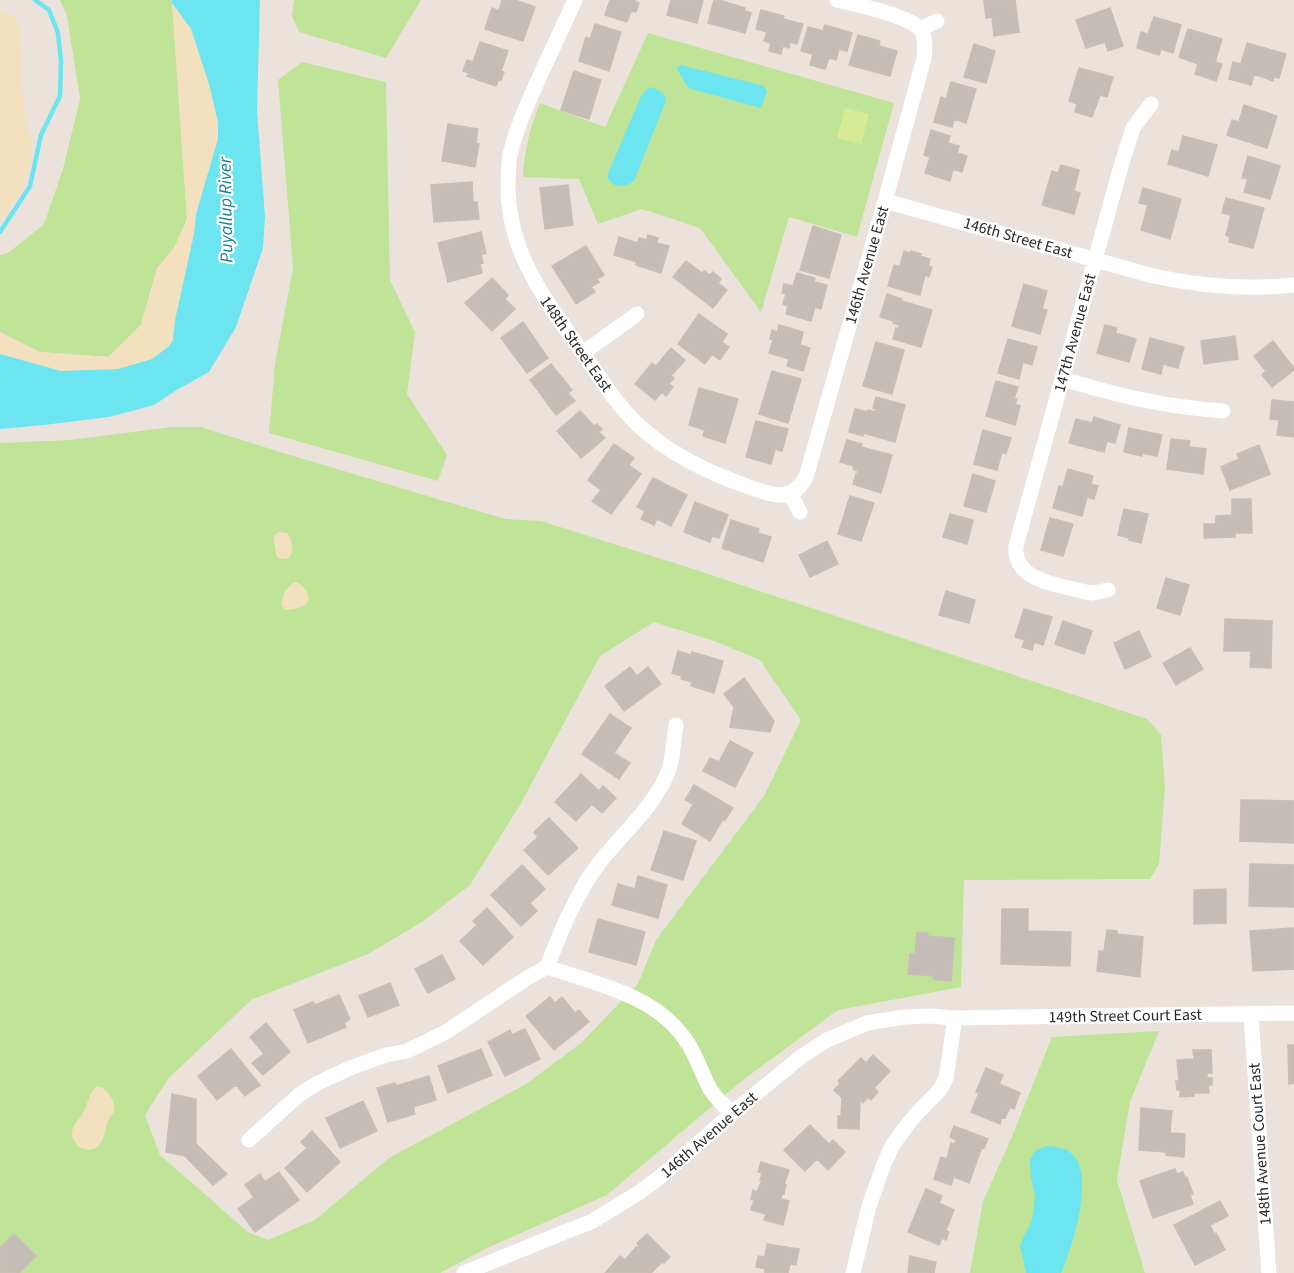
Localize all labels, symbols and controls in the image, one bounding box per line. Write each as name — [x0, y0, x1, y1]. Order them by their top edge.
water label: Puyallup River — [213, 156, 239, 263]
street label: 146th Avenue East — [840, 203, 895, 327]
street label: 146th Street East — [961, 212, 1076, 264]
street label: 147th Avenue East — [1049, 271, 1102, 395]
street label: 148th Street East — [535, 292, 618, 397]
street label: 149th Street Court East — [1048, 1004, 1202, 1028]
street label: 148th Avenue Court East — [1243, 1062, 1277, 1226]
street label: 146th Avenue East — [656, 1086, 763, 1183]

